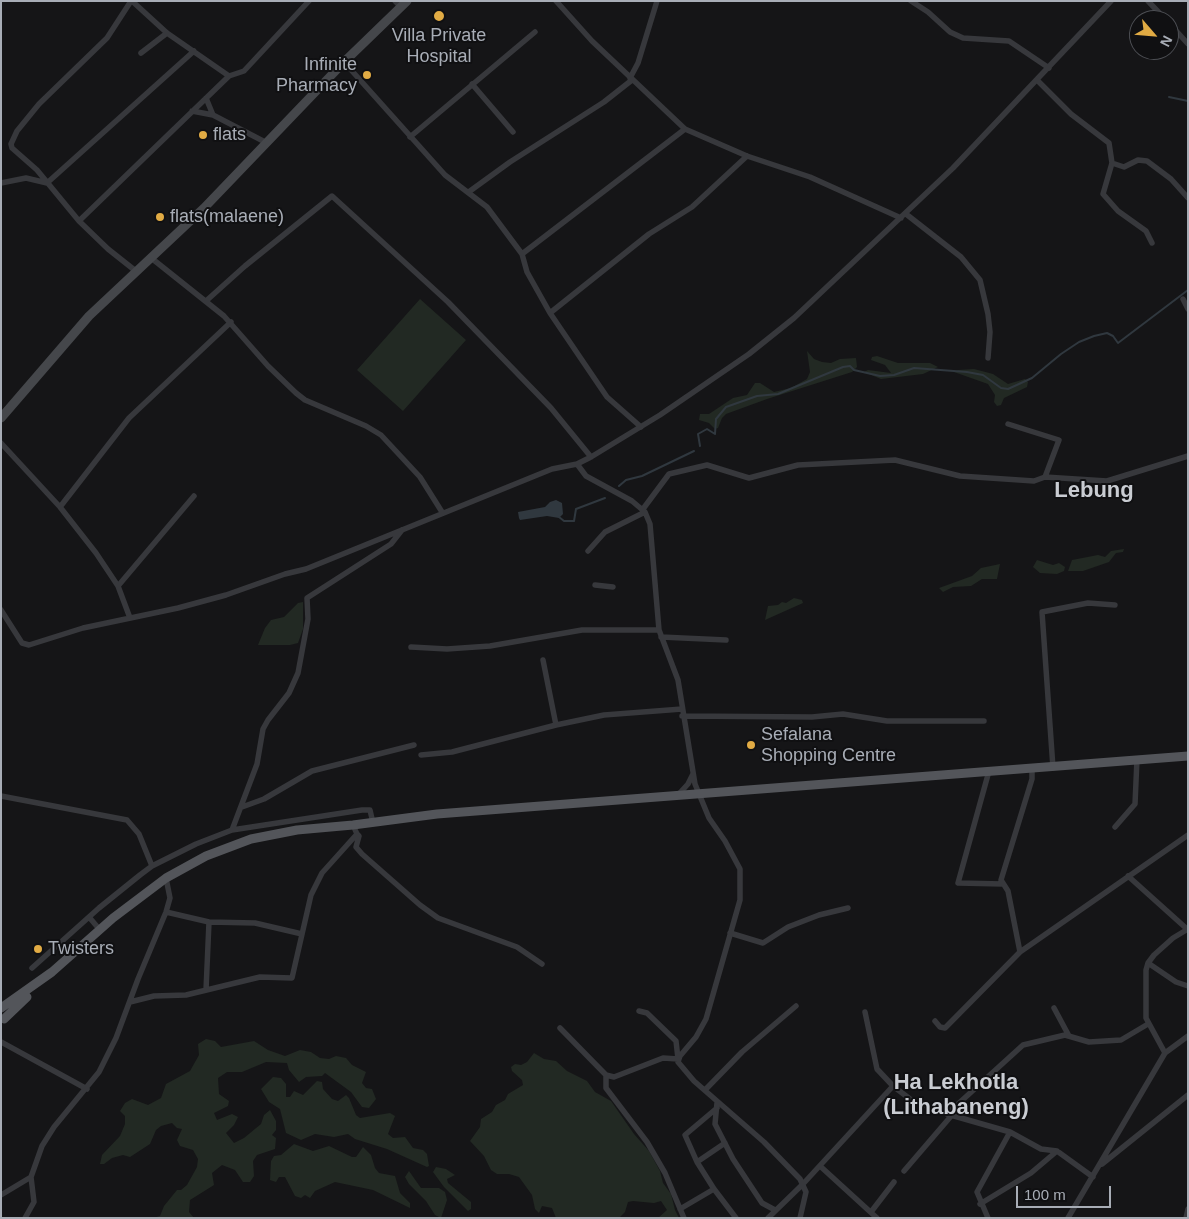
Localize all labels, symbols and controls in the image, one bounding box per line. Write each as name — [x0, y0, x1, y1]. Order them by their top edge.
marker: Villa Private Hospital — [432, 9, 446, 23]
north arrow — [1129, 10, 1179, 60]
place label: Villa Private Hospital — [392, 25, 486, 68]
text: N — [1157, 33, 1176, 49]
place label: Infinite Pharmacy — [276, 54, 357, 96]
marker: Infinite Pharmacy — [361, 69, 373, 81]
place label: flats — [213, 124, 246, 146]
marker: flats — [197, 129, 209, 141]
place label: flats(malaene) — [170, 206, 284, 228]
marker: flats(malaene) — [154, 211, 166, 223]
district label: Lebung — [1054, 478, 1134, 504]
place label: Sefalana Shopping Centre — [761, 724, 896, 766]
marker: Sefalana Shopping Centre — [745, 739, 757, 751]
place label: Twisters — [48, 938, 114, 960]
marker: Twisters — [32, 943, 44, 955]
district label: Ha Lekhotla (Lithabaneng) — [883, 1070, 1029, 1122]
scale bar — [1019, 1176, 1114, 1208]
text: 100 m — [1024, 1186, 1066, 1203]

